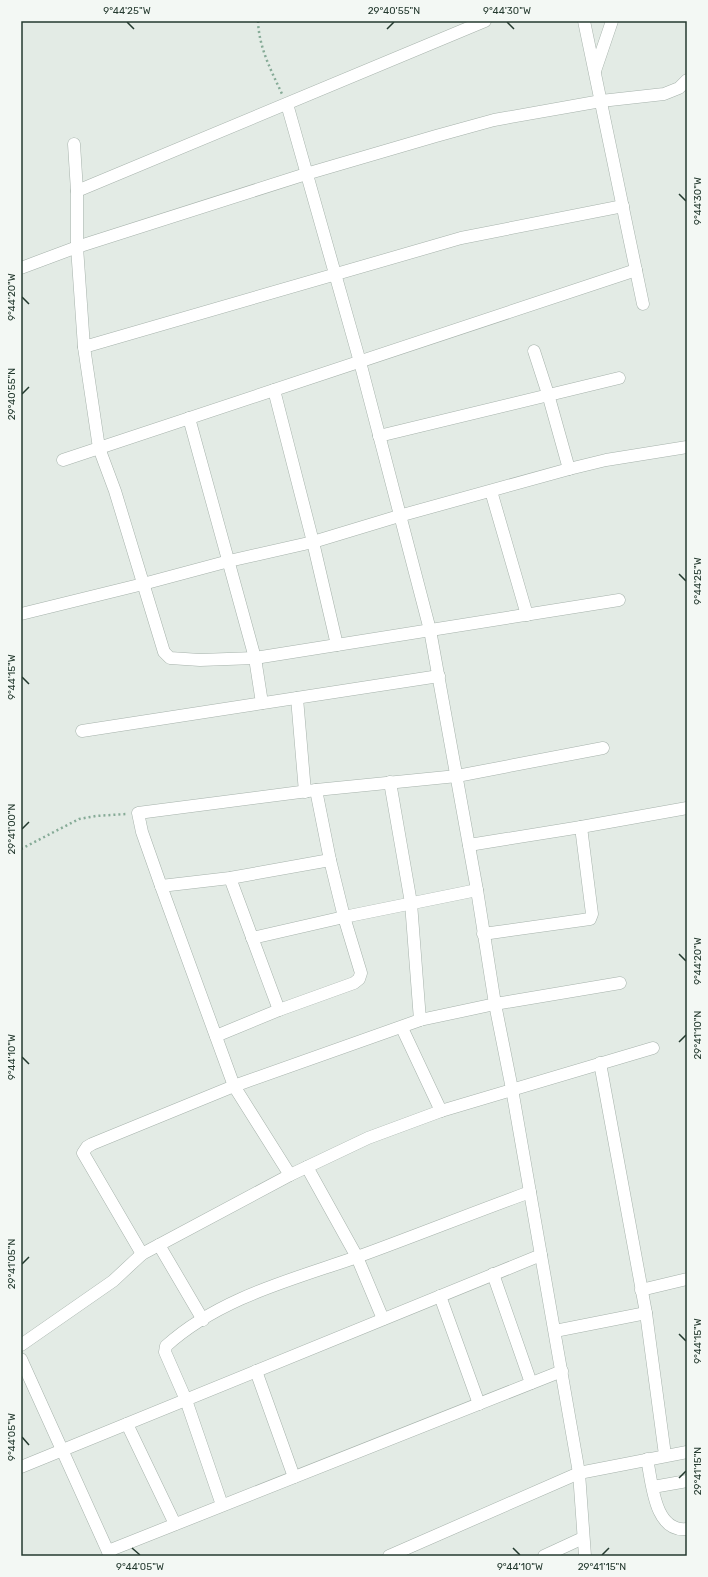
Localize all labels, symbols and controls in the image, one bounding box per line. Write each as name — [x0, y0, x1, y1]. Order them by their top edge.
text: 9°44'25"W — [103, 5, 151, 17]
text: 29°40'55"N — [368, 5, 420, 17]
text: 9°44'30"W — [483, 5, 531, 17]
text: 9°44'30"W — [692, 177, 704, 225]
text: 9°44'20"W — [6, 273, 18, 321]
text: 29°40'55"N — [6, 368, 18, 420]
text: 9°44'25"W — [692, 557, 704, 605]
text: 9°44'15"W — [6, 654, 18, 700]
text: 29°41'00"N — [6, 803, 18, 855]
text: 9°44'20"W — [692, 937, 704, 985]
text: 29°41'10"N — [692, 1010, 704, 1060]
text: 9°44'10"W — [6, 1034, 18, 1080]
text: 29°41'05"N — [6, 1239, 18, 1289]
text: 9°44'15"W — [692, 1318, 704, 1364]
text: 9°44'05"W — [6, 1413, 18, 1461]
text: 29°41'15"N — [692, 1447, 704, 1495]
text: 9°44'05"W — [116, 1561, 164, 1573]
text: 9°44'10"W — [497, 1561, 543, 1573]
text: 29°41'15"N — [578, 1561, 626, 1573]

